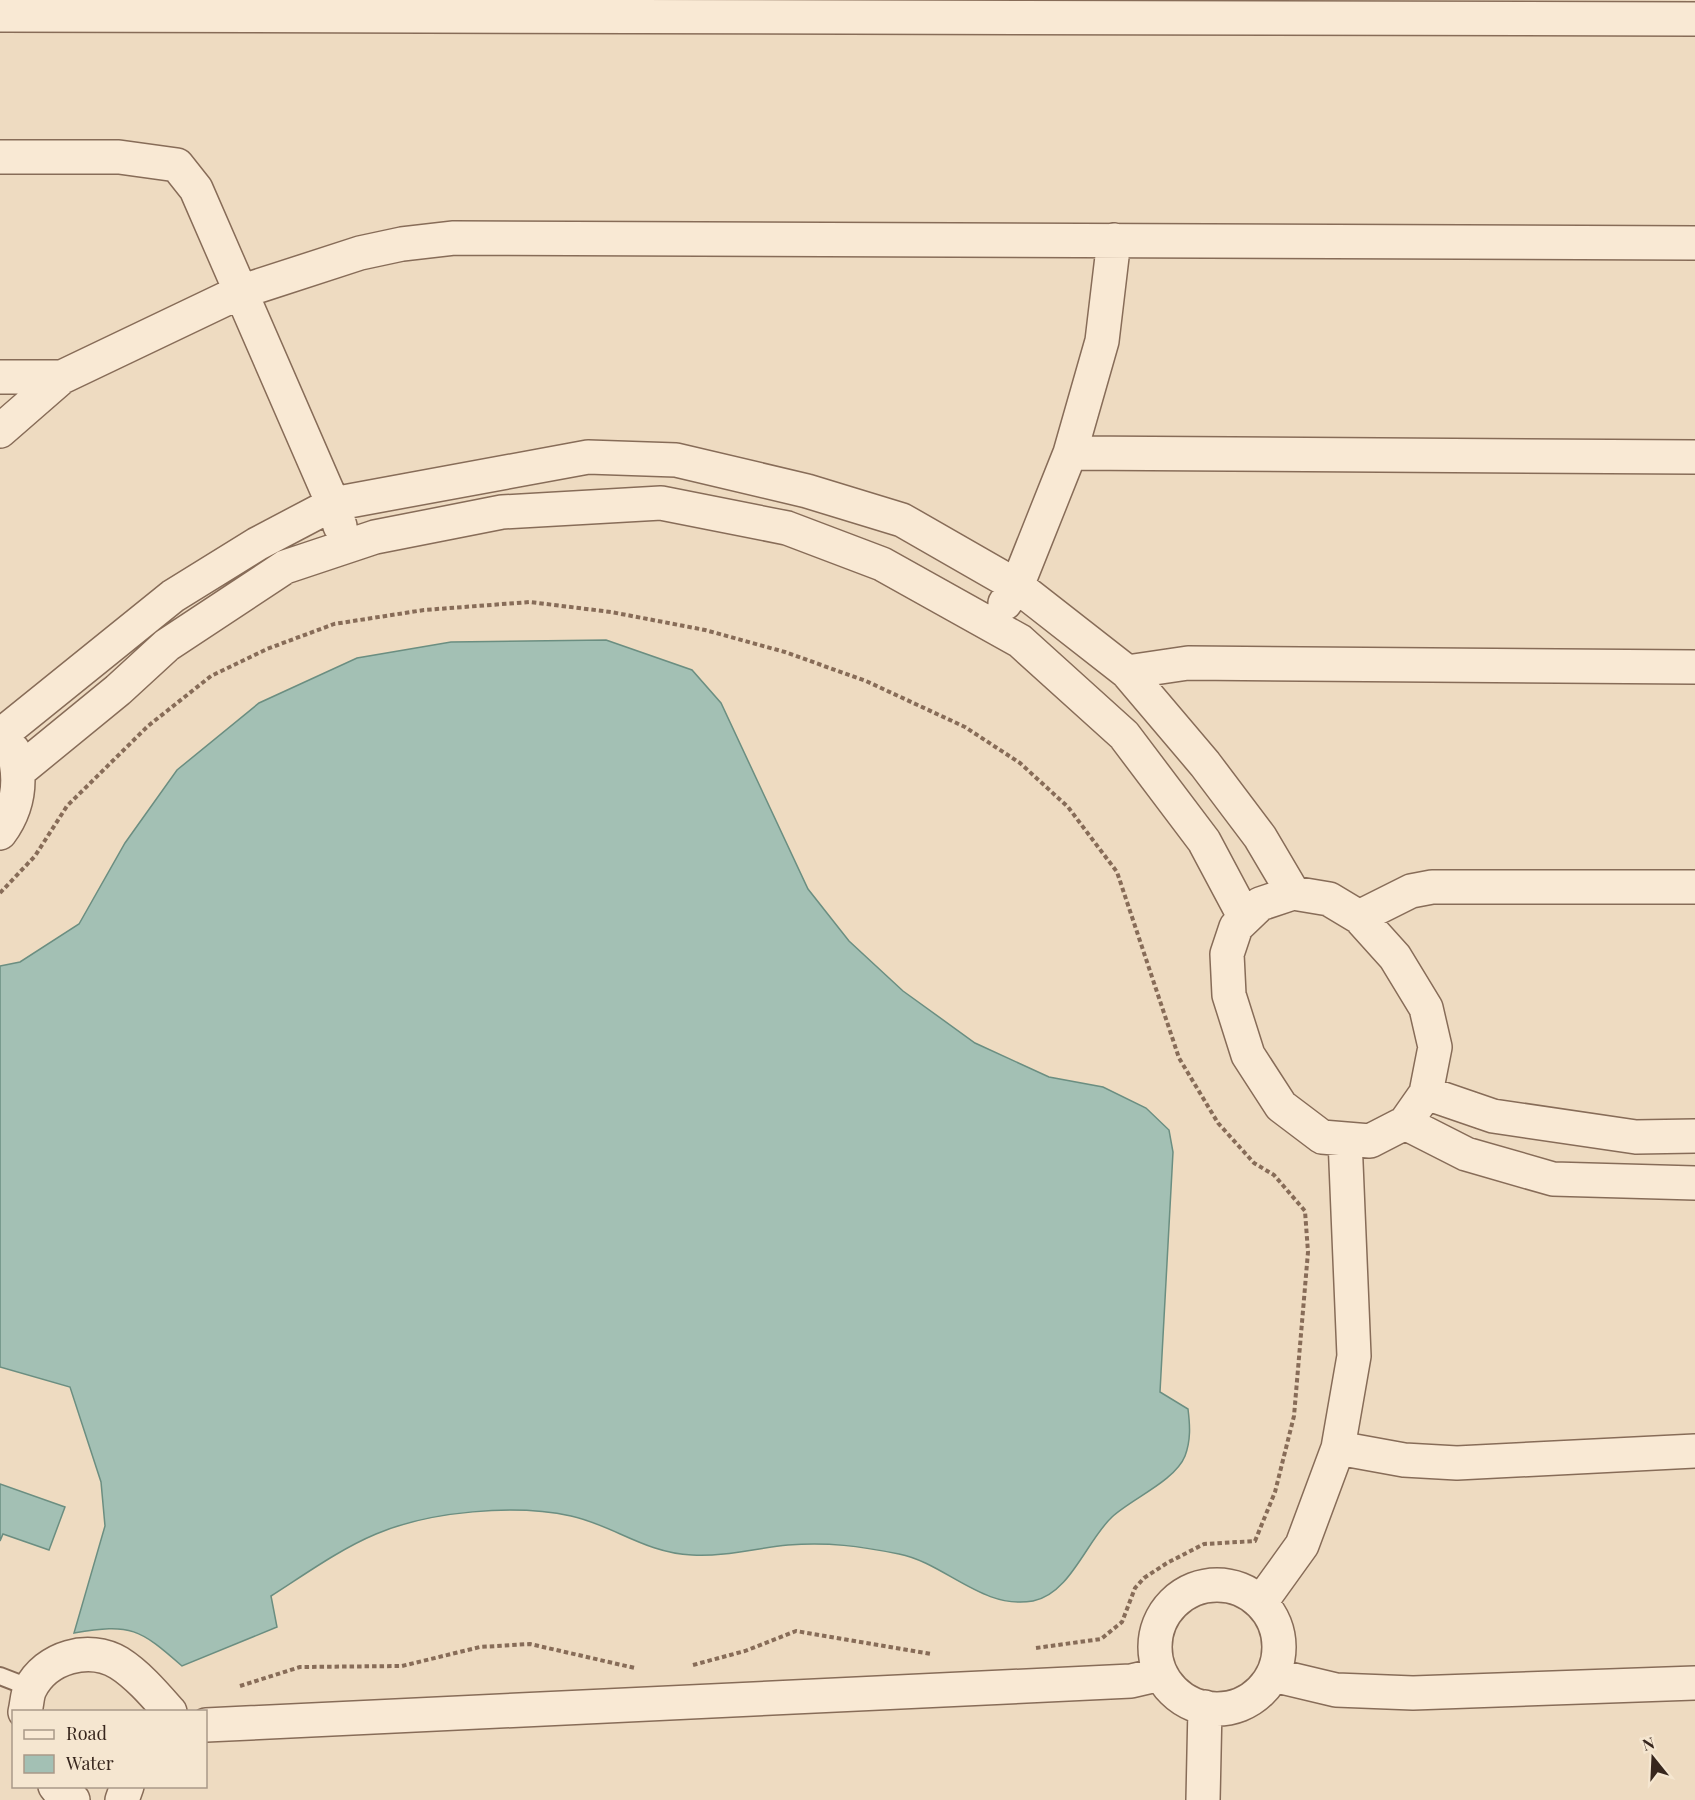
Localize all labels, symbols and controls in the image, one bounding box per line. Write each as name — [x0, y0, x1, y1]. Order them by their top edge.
legend — [12, 1710, 207, 1788]
text: Road — [66, 1721, 107, 1745]
north arrow — [1623, 1728, 1683, 1788]
text: N — [1639, 1731, 1657, 1755]
text: Water — [65, 1751, 114, 1775]

